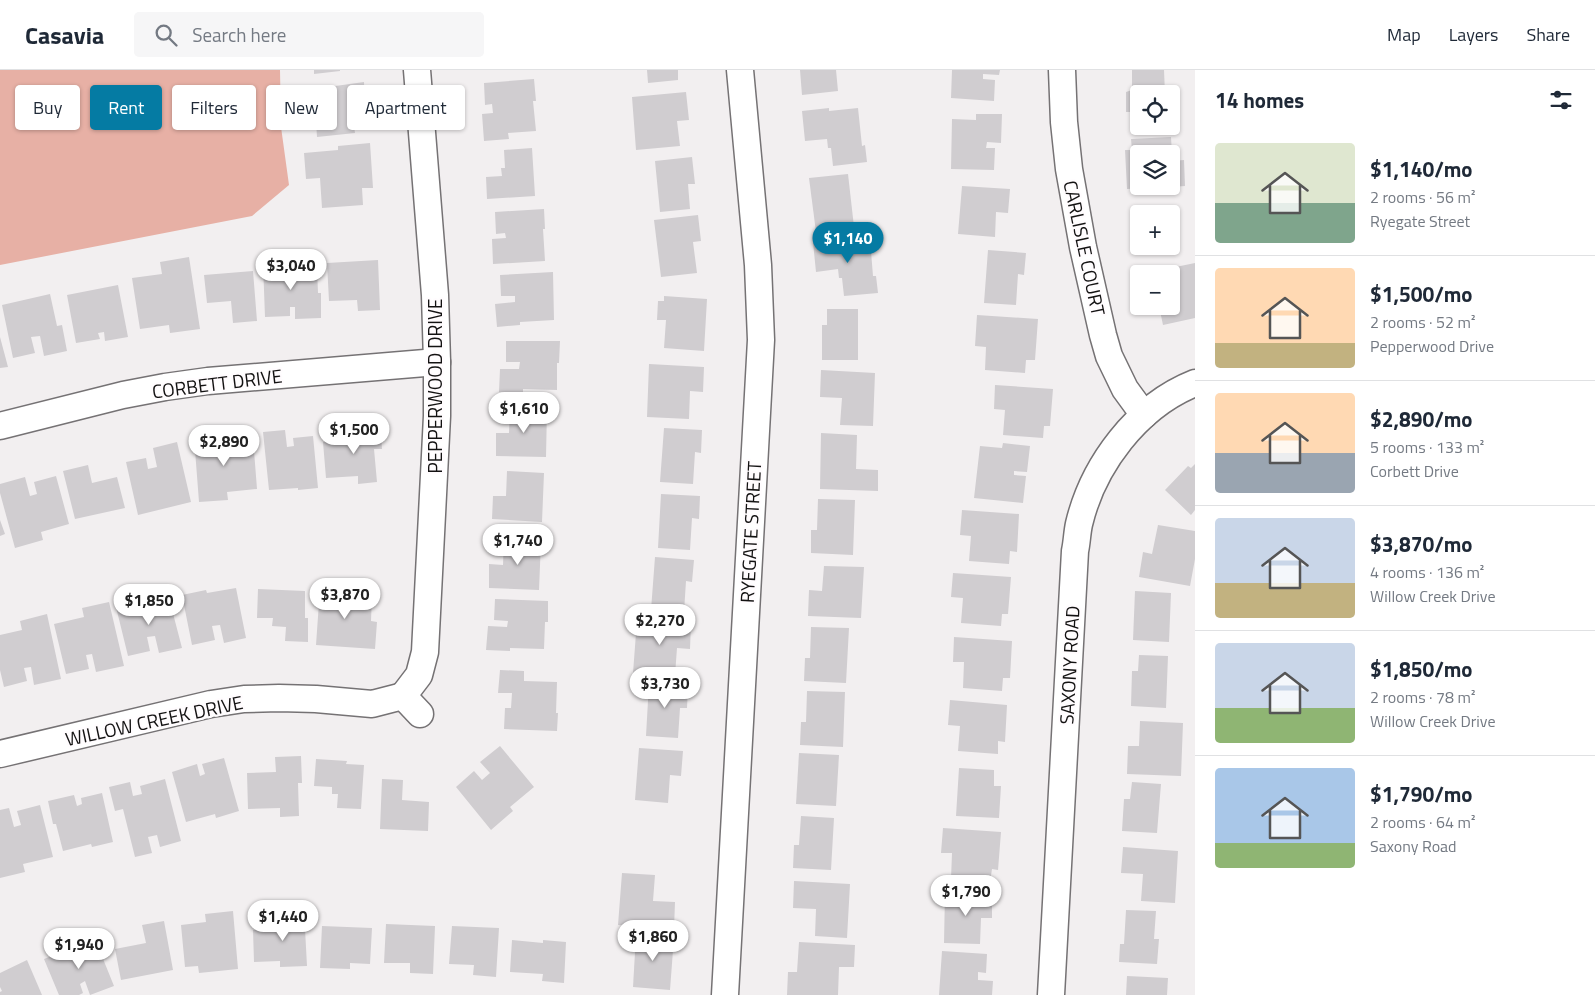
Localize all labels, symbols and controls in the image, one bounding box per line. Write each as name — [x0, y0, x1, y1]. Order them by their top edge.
search box — [134, 12, 484, 57]
text: Casavia — [25, 17, 104, 53]
text: Search here — [192, 20, 286, 49]
icon: search — [152, 21, 180, 49]
text: Map — [1387, 21, 1421, 48]
text: Layers — [1449, 21, 1498, 48]
text: Share — [1526, 21, 1570, 48]
text: 14 homes — [1215, 84, 1304, 116]
chip: Buy — [15, 85, 80, 130]
chip: Rent — [90, 85, 162, 130]
chip: Filters — [172, 85, 256, 130]
chip: New — [266, 85, 337, 130]
chip: Apartment — [347, 85, 465, 130]
map controls — [1130, 85, 1180, 315]
button: locate — [1130, 85, 1180, 135]
icon: filters — [1547, 86, 1575, 114]
button: layers — [1130, 145, 1180, 195]
text: $1,140/mo — [1370, 153, 1472, 185]
icon: home — [1255, 163, 1315, 223]
street label: CARLISLE COURT — [1057, 178, 1113, 318]
text: 2 rooms · 56 m² — [1370, 185, 1475, 209]
button: + — [1130, 205, 1180, 255]
text: Ryegate Street — [1370, 209, 1470, 233]
pin: $1,140 — [807, 222, 889, 264]
text: $1,140 — [823, 226, 873, 250]
pin: $3,040 — [250, 248, 332, 291]
text: $3,040 — [266, 253, 316, 277]
button: − — [1130, 265, 1180, 315]
text: $1,500/mo — [1370, 278, 1472, 310]
icon: home — [1255, 288, 1315, 348]
street label: PEPPERWOOD DRIVE — [420, 298, 449, 474]
text: 2 rooms · 52 m² — [1370, 310, 1475, 334]
text: Pepperwood Drive — [1370, 334, 1494, 358]
street label: CORBETT DRIVE — [150, 361, 284, 405]
pin: $1,610 — [483, 392, 565, 434]
text: $1,610 — [499, 396, 549, 420]
text: $2,890/mo — [1370, 403, 1472, 435]
pin: $1,500 — [313, 412, 395, 455]
icon: home — [1255, 413, 1315, 473]
text: $1,500 — [329, 417, 379, 441]
pin: $2,890 — [183, 424, 265, 467]
text: $2,890 — [199, 429, 249, 453]
text: 5 rooms · 133 m² — [1370, 435, 1484, 459]
text: Corbett Drive — [1370, 459, 1459, 483]
street label: RYEGATE STREET — [732, 460, 768, 604]
pin: $1,740 — [477, 524, 559, 566]
text: $1,740 — [493, 528, 543, 552]
text: $3,870/mo — [1370, 528, 1472, 560]
icon: home — [1255, 538, 1315, 598]
text: 4 rooms · 136 m² — [1370, 560, 1484, 584]
pin: $3,870 — [304, 578, 386, 620]
text: $3,870 — [320, 582, 370, 606]
pin: $1,850 — [108, 584, 190, 626]
text: Willow Creek Drive — [1370, 584, 1496, 608]
text: $1,850 — [124, 588, 174, 612]
pin: $2,270 — [619, 604, 701, 646]
street label: SAXONY ROAD — [1051, 605, 1087, 725]
text: $2,270 — [635, 608, 685, 632]
text: $1,850/mo — [1370, 653, 1472, 685]
icon: home — [1255, 663, 1315, 723]
pin: $3,730 — [624, 666, 706, 709]
text: $3,730 — [640, 671, 690, 695]
text: 2 rooms · 78 m² — [1370, 685, 1475, 709]
street label: WILLOW CREEK DRIVE — [62, 687, 246, 753]
text: Willow Creek Drive — [1370, 709, 1496, 733]
text: $1,790/mo — [1370, 778, 1472, 810]
icon: home — [1255, 788, 1315, 848]
text: 2 rooms · 64 m² — [1370, 810, 1475, 834]
text: Saxony Road — [1370, 834, 1457, 858]
pin: $1,790 — [925, 874, 1007, 917]
text: $1,790 — [941, 879, 991, 903]
pin: $1,440 — [242, 900, 324, 942]
text: $1,440 — [258, 904, 308, 928]
pin: $1,860 — [612, 920, 694, 962]
text: $1,860 — [628, 924, 678, 948]
pin: $1,940 — [38, 928, 120, 970]
text: $1,940 — [54, 932, 104, 956]

